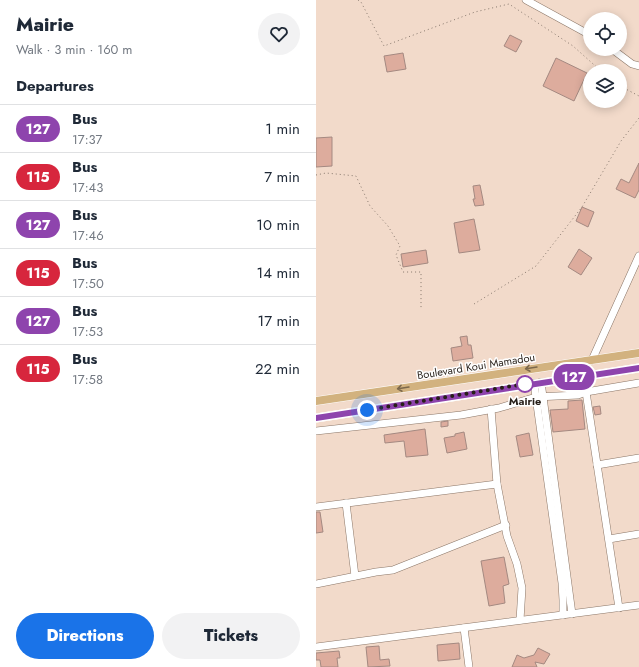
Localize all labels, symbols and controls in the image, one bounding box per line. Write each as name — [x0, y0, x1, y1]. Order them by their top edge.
text: Mairie — [16, 11, 74, 38]
map controls — [583, 12, 627, 108]
button: locate — [583, 12, 627, 56]
button: heart — [258, 13, 300, 55]
text: Walk · 3 min · 160 m — [16, 40, 132, 59]
button: layers — [583, 64, 627, 108]
text: Departures — [16, 75, 94, 97]
text: Bus — [72, 108, 97, 130]
text: 1 min — [265, 118, 300, 140]
text: 127 — [26, 119, 50, 139]
text: 17:37 — [72, 130, 102, 149]
text: Bus — [72, 156, 97, 178]
text: 7 min — [264, 166, 300, 188]
text: 115 — [26, 167, 50, 187]
text: 17:43 — [72, 178, 103, 197]
text: Bus — [72, 204, 97, 226]
text: 10 min — [256, 214, 300, 236]
text: 127 — [26, 215, 50, 235]
text: 17:46 — [72, 226, 104, 245]
text: Bus — [72, 252, 97, 274]
text: 14 min — [257, 262, 300, 284]
text: 115 — [26, 263, 50, 283]
text: 17:50 — [72, 274, 104, 293]
text: Bus — [72, 300, 97, 322]
text: 17 min — [257, 310, 300, 332]
text: 127 — [26, 311, 50, 331]
text: 17:53 — [72, 322, 103, 341]
text: Bus — [72, 348, 97, 370]
street label: Boulevard Koui Mamadou — [416, 349, 536, 383]
text: 22 min — [255, 358, 300, 380]
text: 115 — [26, 359, 50, 379]
one-way arrow — [525, 364, 538, 372]
line badge: 127 — [551, 364, 597, 390]
text: 127 — [562, 367, 586, 387]
text: 17:58 — [72, 370, 103, 389]
marker: Mairie — [516, 375, 534, 393]
one-way arrow — [396, 384, 409, 392]
place label: Mairie — [509, 393, 541, 409]
your location — [357, 400, 377, 420]
button: Directions — [16, 613, 154, 659]
button: Tickets — [162, 613, 300, 659]

